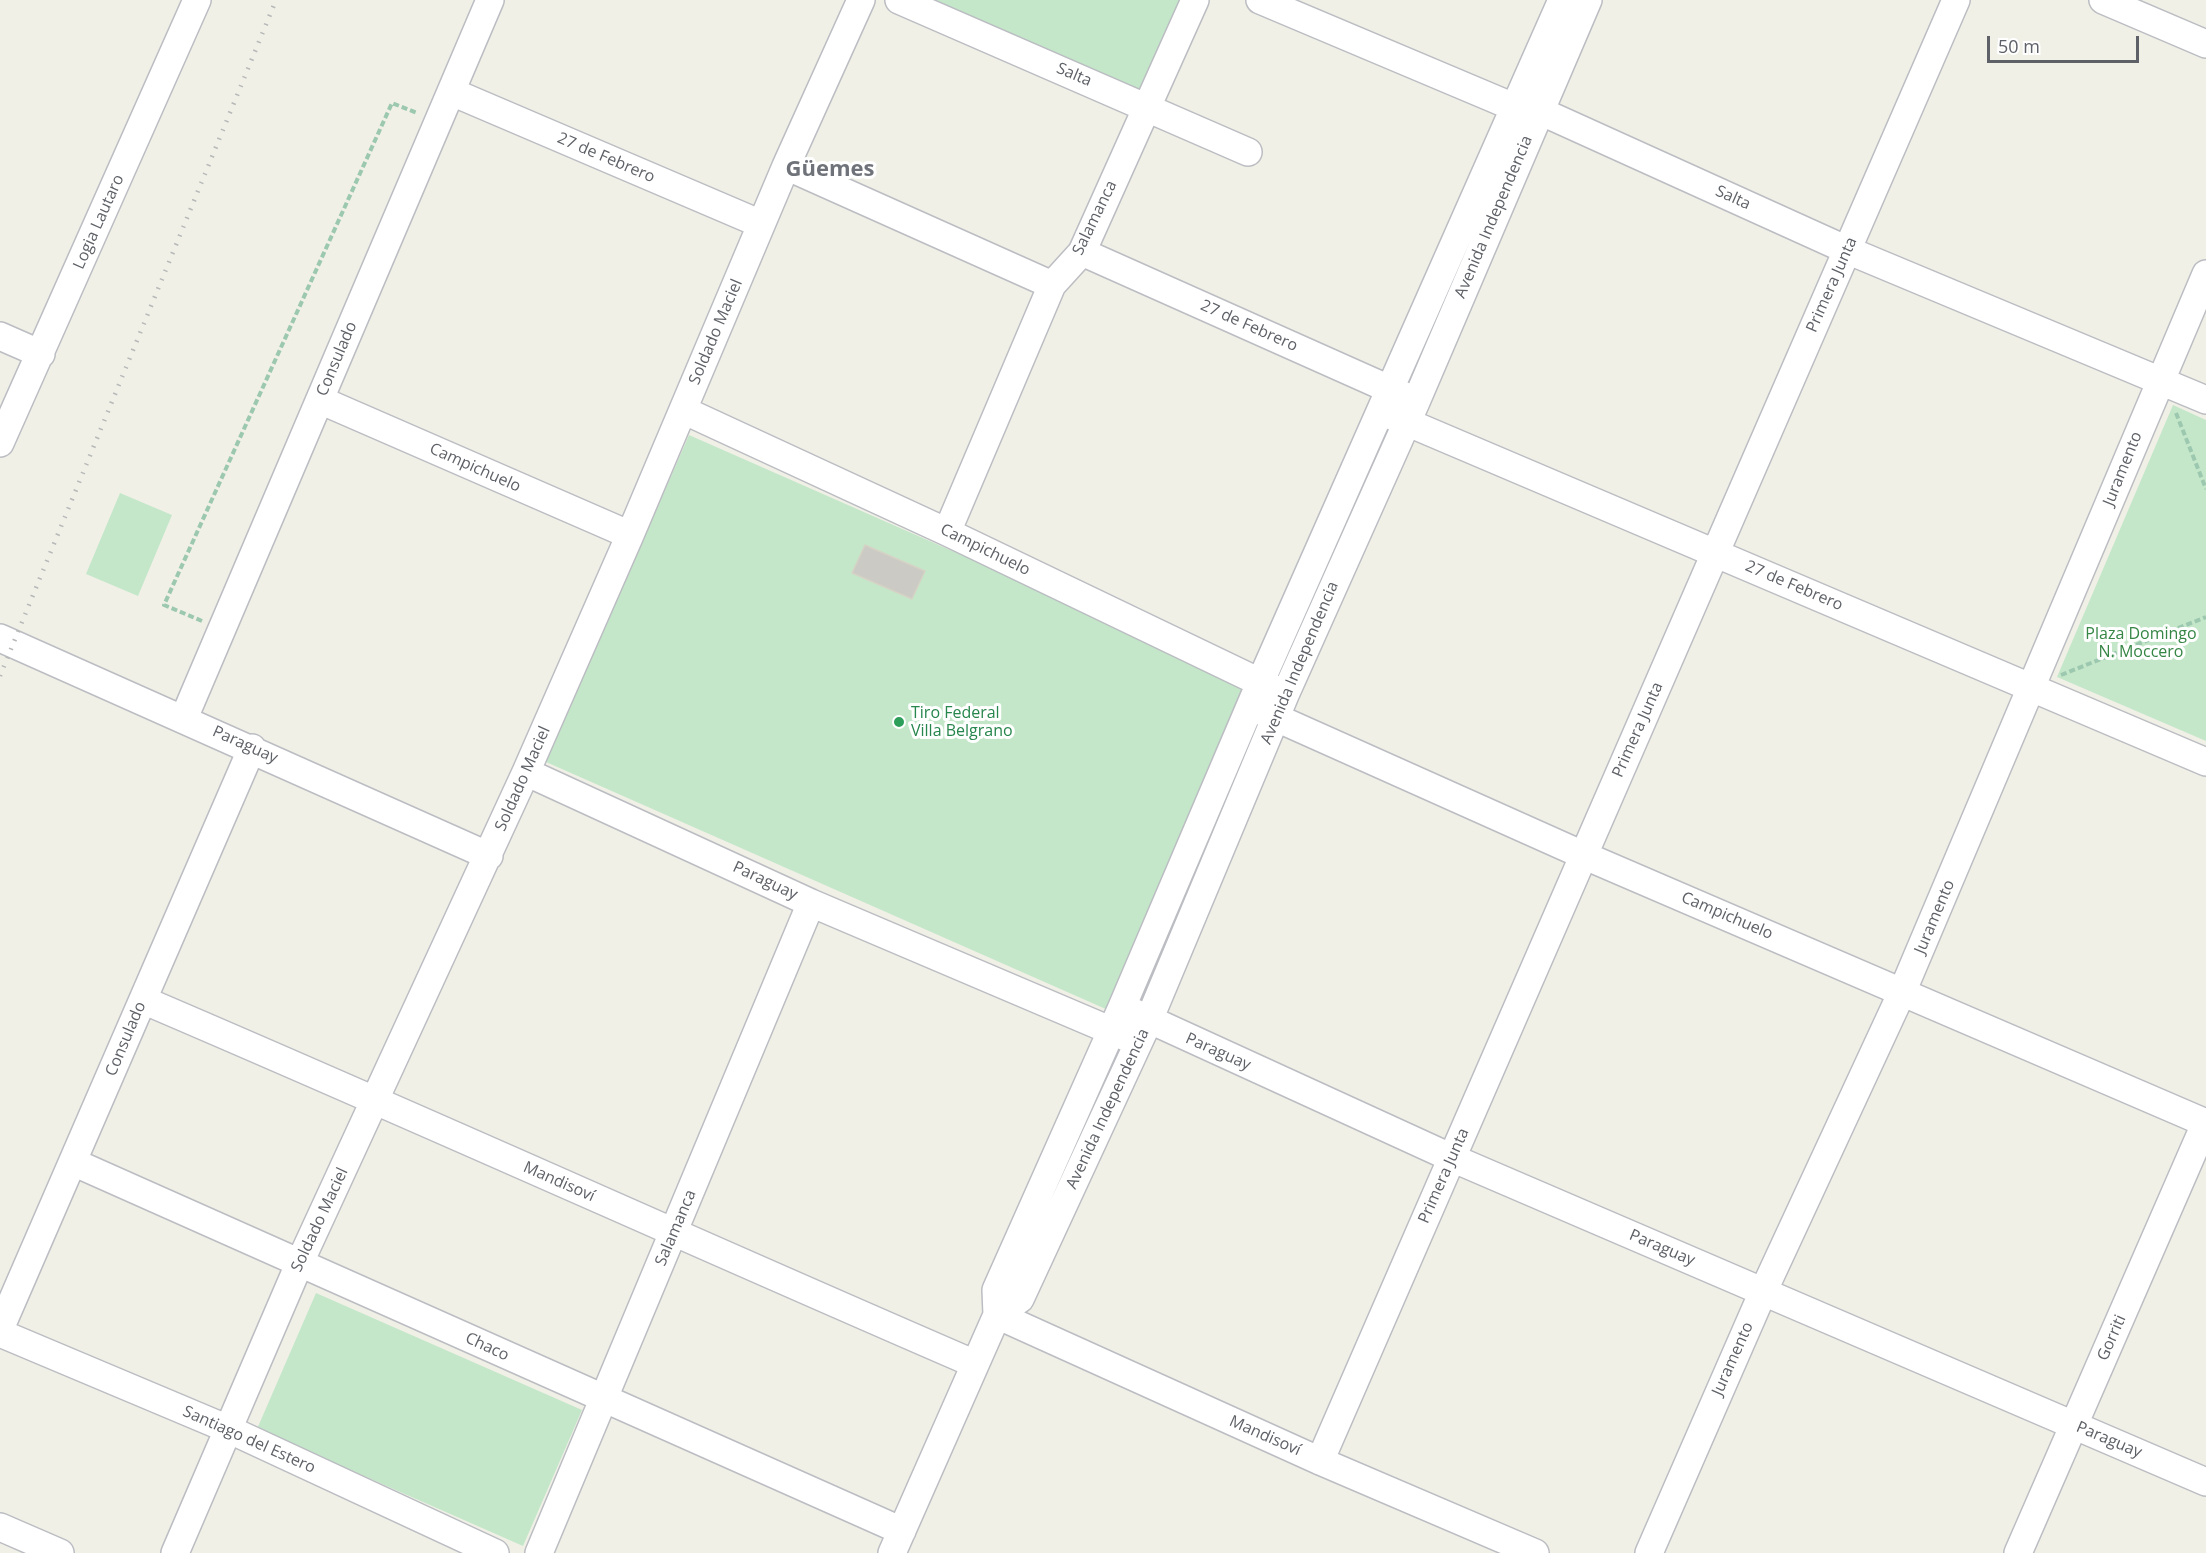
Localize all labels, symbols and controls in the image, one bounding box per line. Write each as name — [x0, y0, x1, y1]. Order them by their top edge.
scale bar — [1990, 24, 2142, 62]
text: 50 m — [1998, 34, 2040, 58]
street label: Salta — [1054, 59, 1094, 91]
street label: 27 de Febrero — [554, 129, 658, 187]
street label: Avenida Independencia — [1451, 133, 1537, 301]
district label: Güemes — [786, 157, 874, 183]
street label: Logia Lautaro — [70, 172, 128, 272]
street label: Salamanca — [1069, 178, 1121, 258]
street label: Salta — [1713, 182, 1753, 214]
street label: Primera Junta — [1802, 234, 1862, 336]
street label: Soldado Maciel — [685, 276, 747, 388]
street label: 27 de Febrero — [1198, 296, 1300, 356]
street label: Consulado — [313, 319, 361, 399]
street label: Juramento — [2099, 429, 2147, 509]
street label: Campichuelo — [427, 439, 523, 497]
street label: Campichuelo — [937, 520, 1033, 580]
street label: 27 de Febrero — [1742, 557, 1846, 615]
street label: Avenida Independencia — [1257, 579, 1343, 747]
park label: Plaza Domingo N. Moccero — [2085, 624, 2197, 662]
street label: Primera Junta — [1608, 679, 1668, 781]
place label: Tiro Federal Villa Belgrano — [911, 703, 1013, 741]
marker: Tiro Federal Villa Belgrano — [892, 715, 906, 729]
street label: Paraguay — [209, 722, 281, 768]
street label: Soldado Maciel — [491, 724, 555, 834]
street label: Paraguay — [730, 858, 800, 904]
street label: Juramento — [1911, 877, 1959, 957]
street label: Campichuelo — [1678, 888, 1776, 944]
street label: Consulado — [102, 999, 150, 1079]
street label: Avenida Independencia — [1062, 1026, 1154, 1192]
street label: Paraguay — [1182, 1029, 1254, 1075]
street label: Primera Junta — [1414, 1125, 1474, 1227]
street label: Mandisoví — [520, 1158, 598, 1206]
street label: Soldado Maciel — [287, 1165, 353, 1275]
street label: Salamanca — [651, 1187, 701, 1269]
street label: Paraguay — [1626, 1226, 1698, 1270]
street label: Gorriti — [2093, 1312, 2131, 1364]
street label: Juramento — [1708, 1319, 1758, 1399]
street label: Chaco — [462, 1329, 512, 1365]
street label: Santiago del Estero — [180, 1402, 318, 1478]
street label: Mandisoví — [1226, 1412, 1304, 1460]
street label: Paraguay — [2073, 1418, 2145, 1462]

